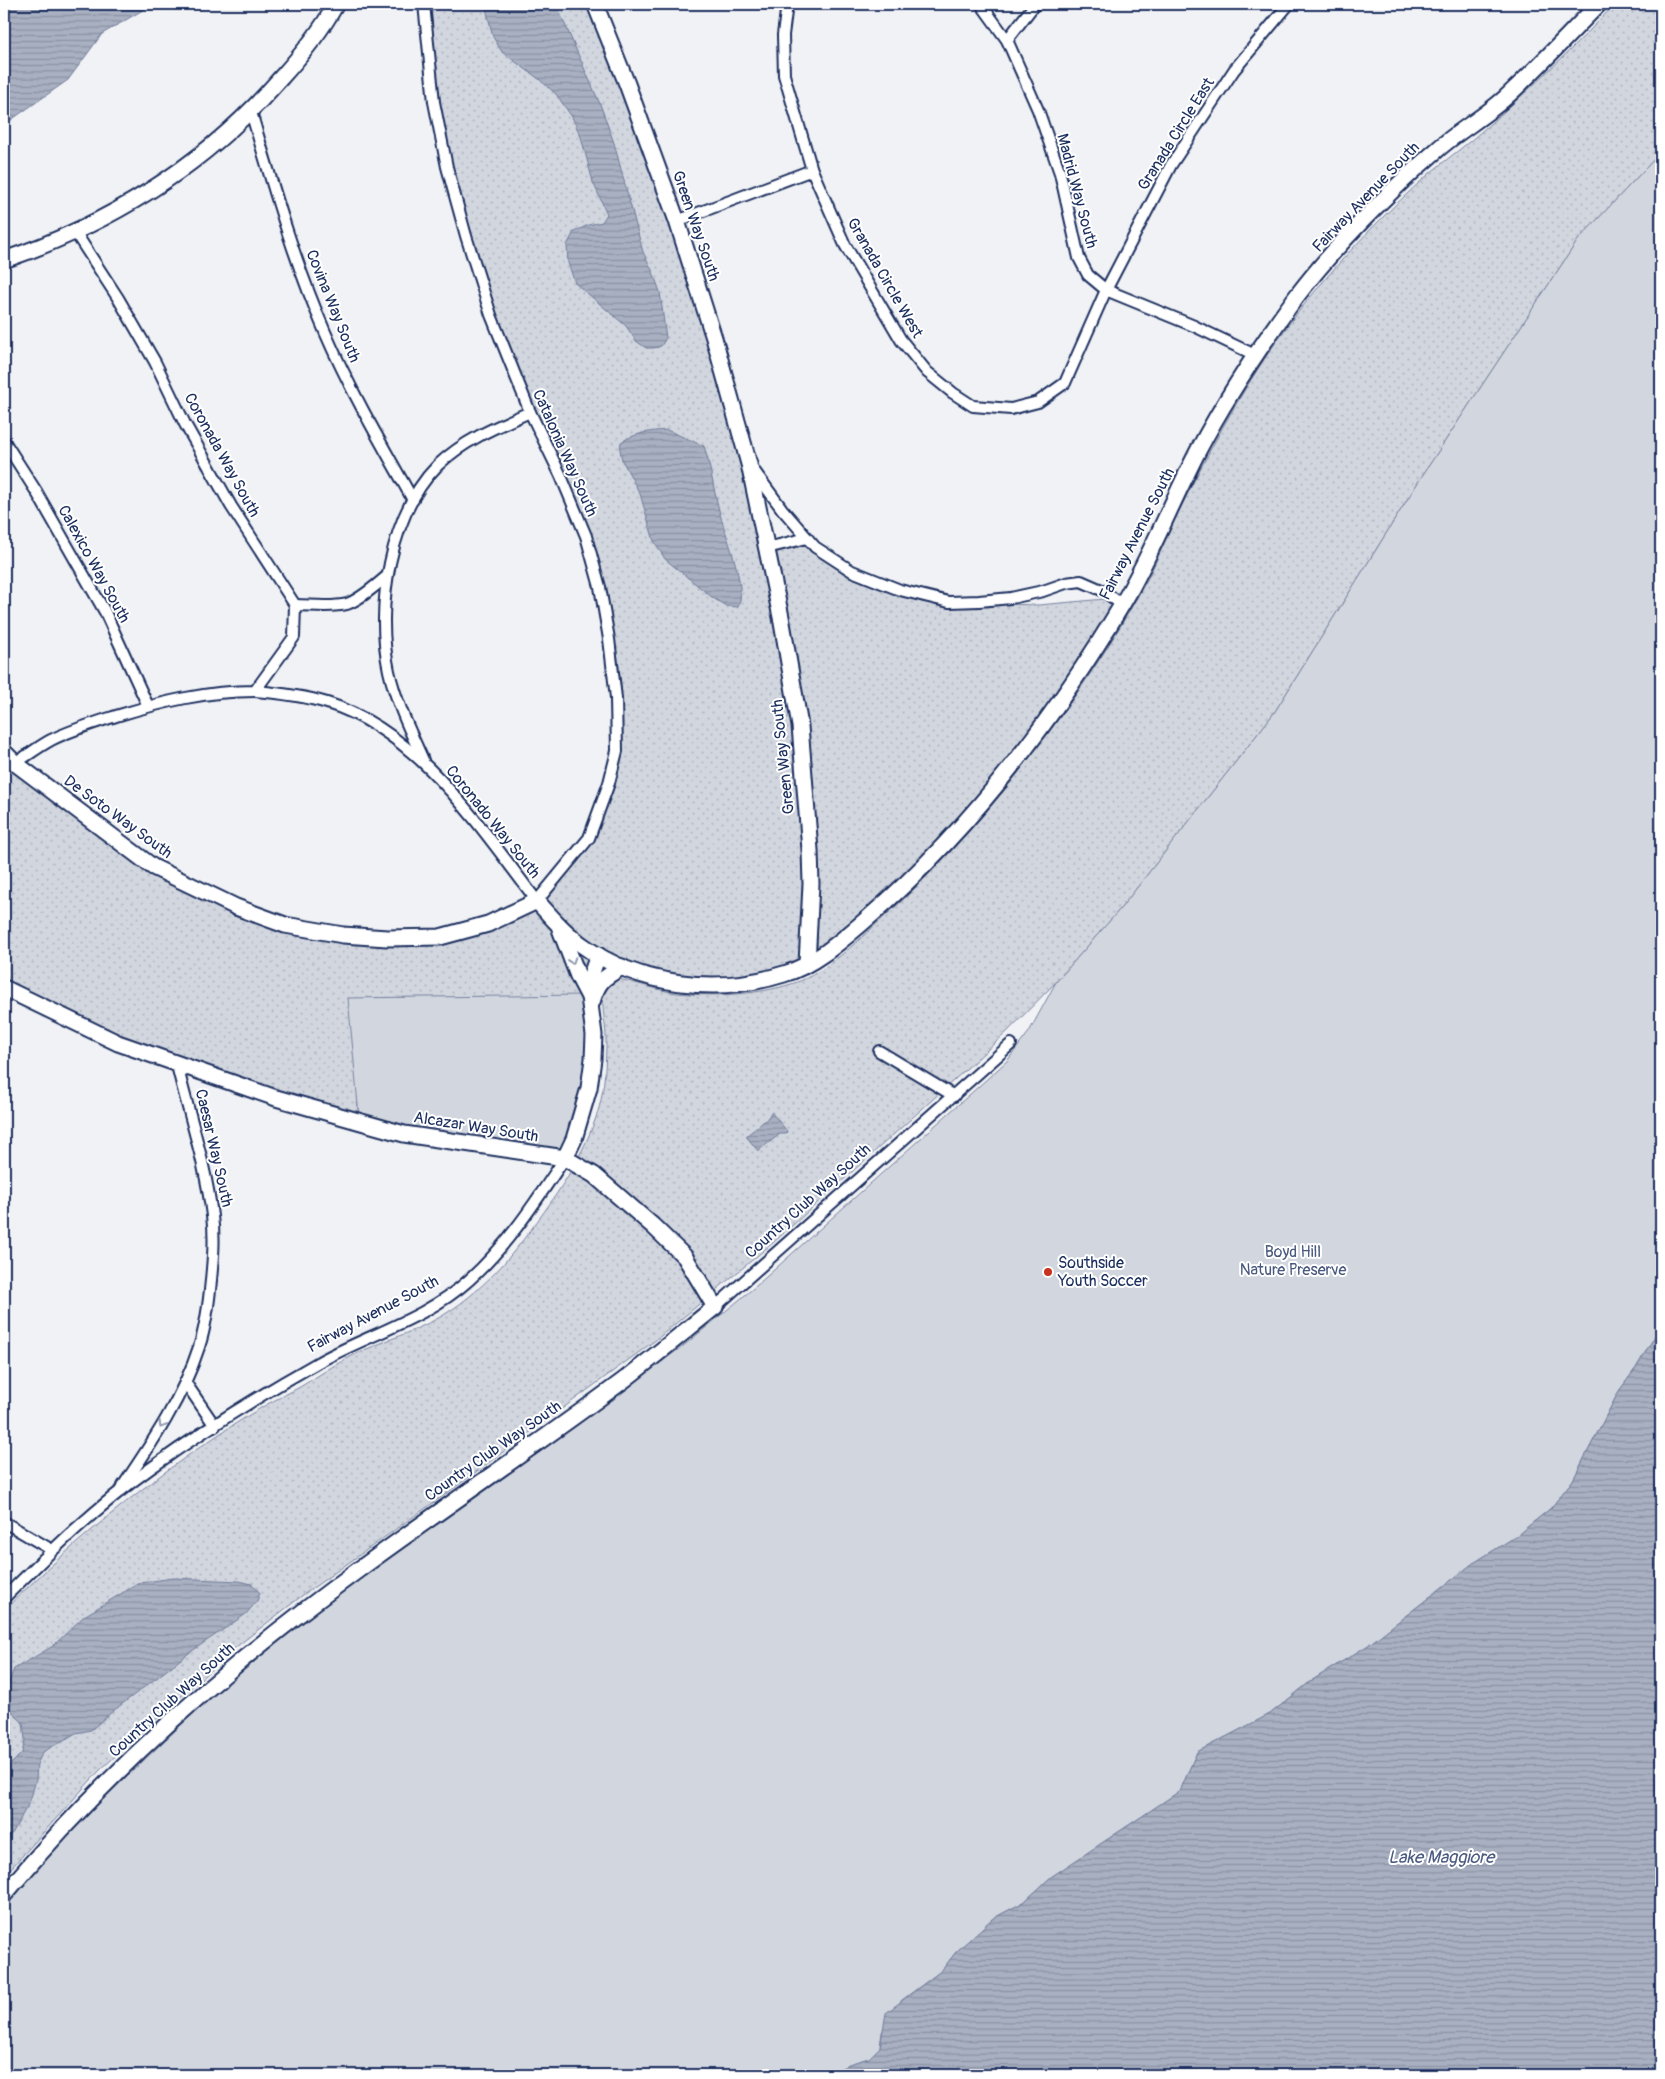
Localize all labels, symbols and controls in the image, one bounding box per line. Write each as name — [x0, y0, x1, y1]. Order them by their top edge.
street label: Granada Circle East — [1133, 73, 1219, 194]
street label: Madrid Way South — [1052, 131, 1102, 251]
street label: Fairway Avenue South — [1308, 138, 1424, 256]
street label: Green Way South — [668, 168, 724, 284]
street label: Granada Circle West — [842, 214, 928, 342]
street label: Covina Way South — [301, 247, 365, 365]
street label: Catalonia Way South — [528, 386, 602, 520]
street label: Coronada Way South — [180, 389, 264, 521]
street label: Fairway Avenue South — [1095, 465, 1179, 603]
street label: Calexico Way South — [53, 502, 135, 626]
street label: Green Way South — [767, 699, 799, 815]
street label: Coronado Way South — [441, 761, 545, 883]
street label: De Soto Way South — [60, 771, 176, 863]
one-way arrow — [566, 956, 576, 964]
street label: Caesar Way South — [191, 1087, 237, 1209]
street label: Alcazar Way South — [412, 1107, 540, 1147]
street label: Country Club Way South — [741, 1139, 875, 1263]
park label: Boyd Hill Nature Preserve — [1240, 1242, 1346, 1280]
place label: Southside Youth Soccer — [1057, 1253, 1148, 1291]
marker: Southside Youth Soccer — [1042, 1266, 1054, 1278]
street label: Fairway Avenue South — [304, 1271, 442, 1357]
street label: Country Club Way South — [421, 1396, 565, 1506]
one-way arrow — [158, 1420, 168, 1429]
street label: Country Club Way South — [105, 1638, 239, 1762]
water label: Lake Maggiore — [1388, 1846, 1496, 1869]

